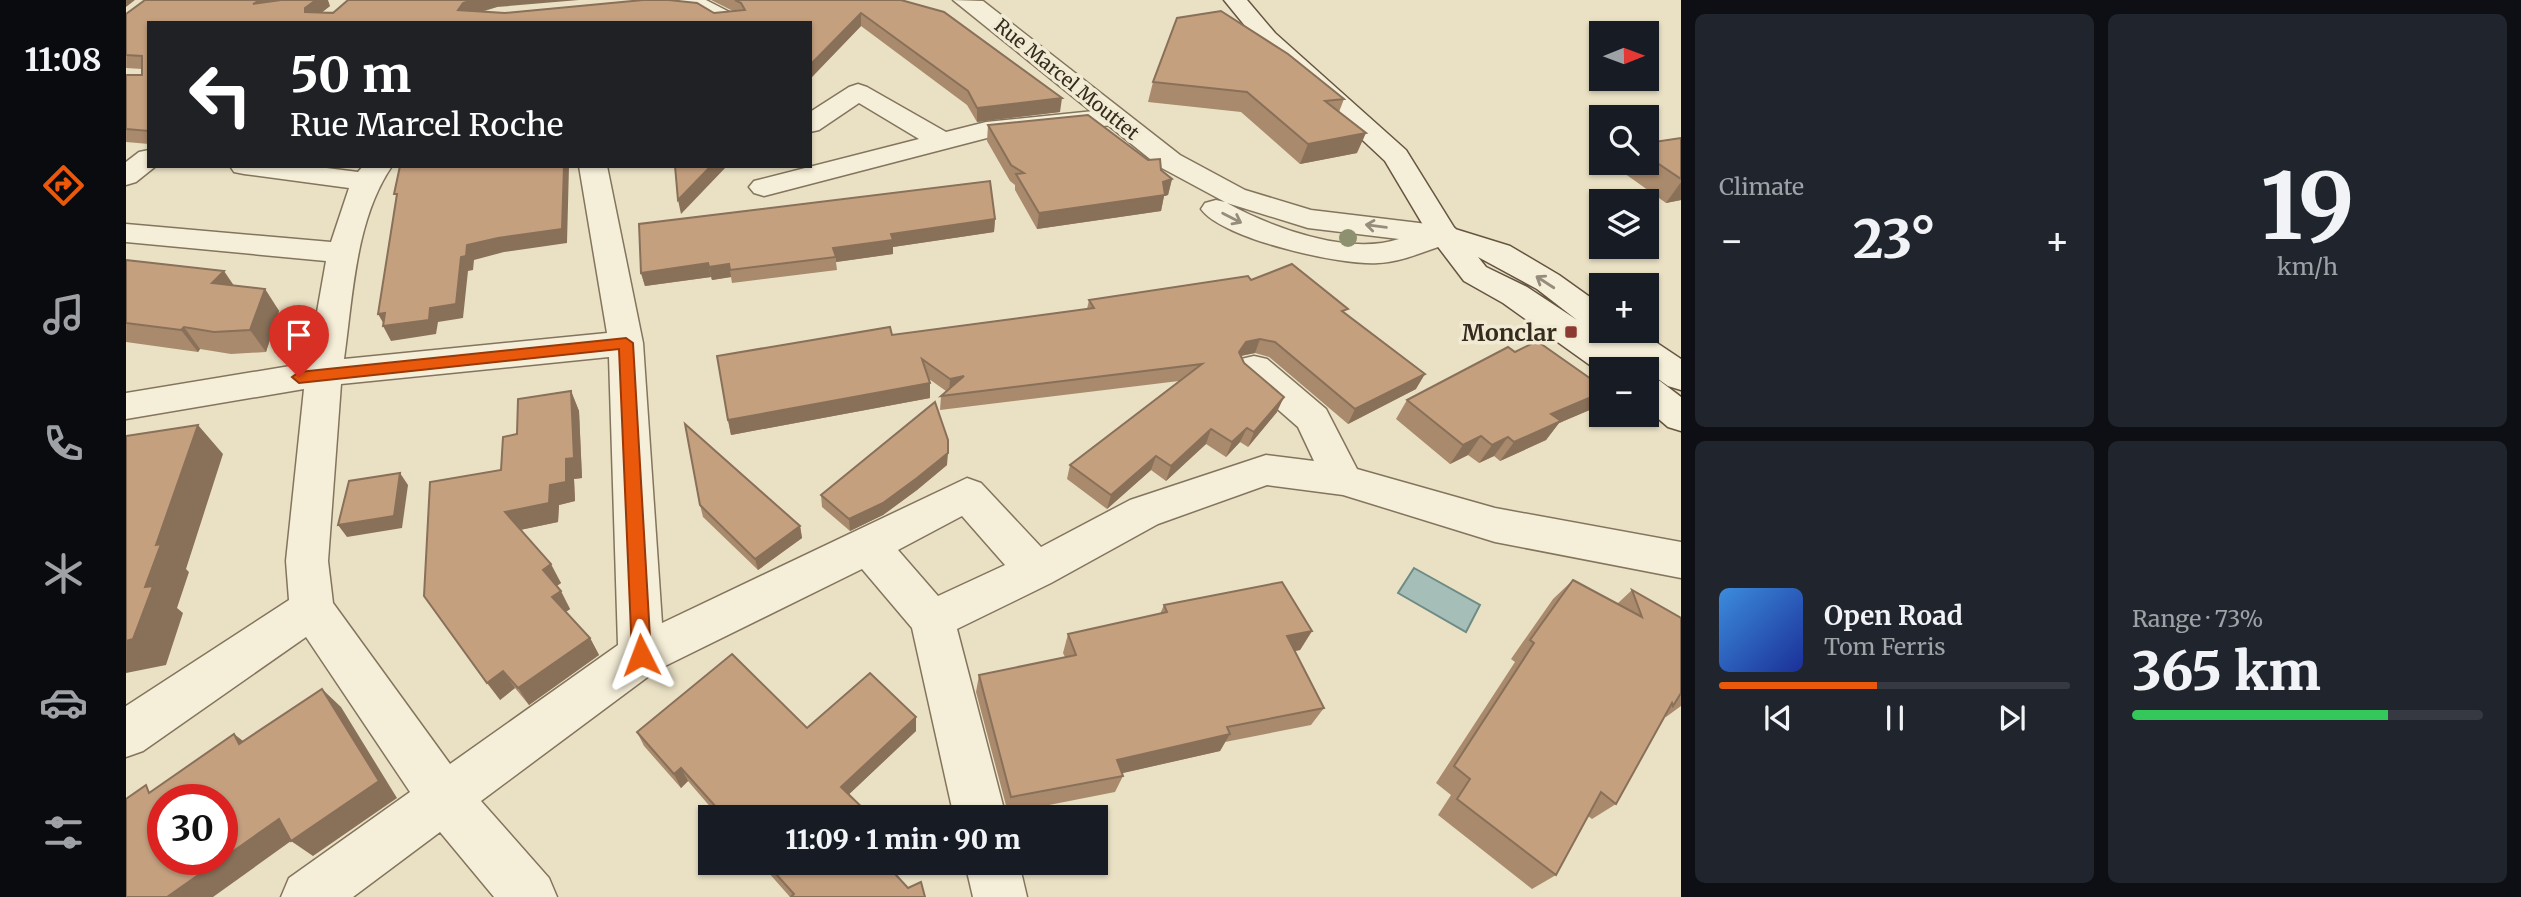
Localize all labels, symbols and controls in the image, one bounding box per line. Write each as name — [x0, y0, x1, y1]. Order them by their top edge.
street label: Rue Marcel Mouttet — [990, 13, 1145, 145]
north arrow — [1589, 21, 1659, 91]
map controls — [1589, 21, 1659, 427]
text: 11:08 — [24, 40, 102, 80]
text: 50 m — [290, 44, 411, 105]
icon: left — [175, 49, 266, 140]
text: Rue Marcel Roche — [290, 105, 564, 145]
button: search — [1589, 105, 1659, 175]
text: 19 — [2260, 149, 2355, 264]
icon: directions — [39, 161, 88, 210]
text: Climate — [1719, 172, 1804, 201]
button: layers — [1589, 189, 1659, 259]
text: 23° — [1853, 207, 1936, 272]
one-way arrow — [1221, 211, 1242, 225]
text: − — [1719, 217, 1744, 264]
text: + — [2045, 217, 2070, 264]
one-way arrow — [1366, 219, 1388, 232]
text: km/h — [2277, 252, 2338, 281]
button: + — [1589, 273, 1659, 343]
one-way arrow — [1536, 274, 1556, 288]
icon: music — [39, 290, 88, 339]
pin — [269, 305, 329, 377]
icon: arrive — [280, 316, 318, 354]
place label: Monclar — [1462, 318, 1557, 347]
marker: Monclar — [1563, 324, 1579, 340]
button: − — [1589, 357, 1659, 427]
icon: phone — [39, 419, 88, 468]
icon: climate — [39, 549, 88, 598]
text: Open Road — [1824, 599, 1963, 632]
text: Range · 73% — [2132, 604, 2263, 633]
position arrow — [604, 618, 678, 692]
text: Tom Ferris — [1824, 632, 1946, 661]
text: 365 km — [2132, 639, 2321, 704]
icon: car — [39, 678, 88, 727]
icon: previous — [1759, 699, 1797, 737]
icon: pause — [1876, 699, 1914, 737]
icon: next — [1993, 699, 2031, 737]
speed limit sign: 30 — [147, 784, 238, 875]
icon: filters — [39, 808, 88, 857]
text: 11:09 · 1 min · 90 m — [786, 823, 1020, 856]

